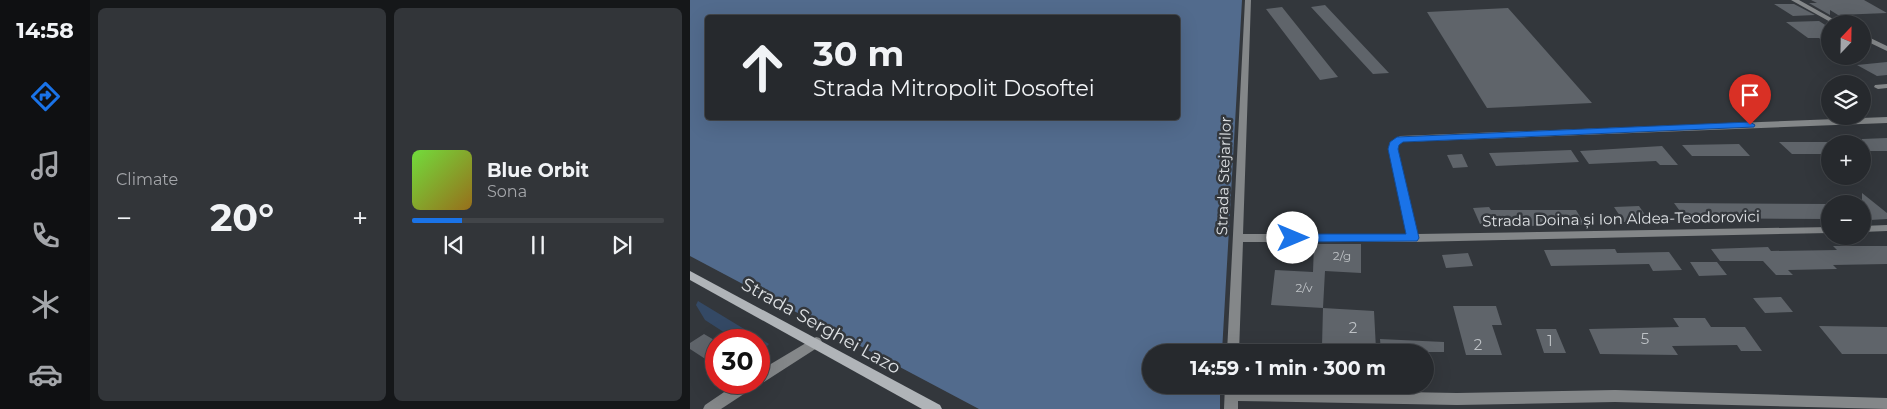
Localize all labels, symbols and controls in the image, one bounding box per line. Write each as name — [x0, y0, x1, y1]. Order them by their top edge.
north arrow — [1821, 15, 1871, 65]
map controls — [1821, 15, 1871, 245]
text: 14:58 — [16, 17, 74, 44]
text: 30 m — [813, 32, 904, 75]
icon: ahead — [730, 35, 795, 100]
pin — [1729, 74, 1771, 125]
text: Strada Mitropolit Dosoftei — [813, 75, 1095, 102]
button: layers — [1821, 75, 1871, 125]
icon: directions — [28, 79, 63, 114]
icon: arrive — [1736, 81, 1764, 109]
street label: Strada Stejarilor — [1212, 116, 1235, 236]
button: + — [1821, 135, 1871, 185]
icon: music — [28, 148, 63, 183]
text: Blue Orbit — [487, 159, 589, 182]
text: Climate — [116, 170, 178, 189]
text: Sona — [487, 182, 527, 201]
text: 20° — [210, 194, 274, 241]
button: − — [1821, 195, 1871, 245]
text: − — [116, 201, 132, 235]
text: + — [352, 201, 368, 235]
street label: Strada Doina și Ion Aldea-Teodorovici — [1482, 207, 1760, 231]
position arrow — [1266, 211, 1318, 263]
icon: phone — [28, 218, 63, 253]
icon: previous — [440, 231, 468, 259]
icon: pause — [524, 231, 552, 259]
icon: next — [608, 231, 636, 259]
house number: 2/g — [1333, 248, 1351, 263]
street label: Strada Serghei Lazo — [738, 273, 904, 379]
house number: 2/v — [1295, 280, 1313, 295]
icon: climate — [28, 287, 63, 322]
house number: 2 — [1349, 318, 1357, 337]
speed limit sign: 30 — [705, 329, 770, 394]
house number: 5 — [1641, 329, 1649, 348]
house number: 1 — [1547, 331, 1553, 350]
house number: 2 — [1474, 335, 1482, 354]
icon: car — [28, 357, 63, 392]
text: 14:59 · 1 min · 300 m — [1190, 357, 1386, 380]

